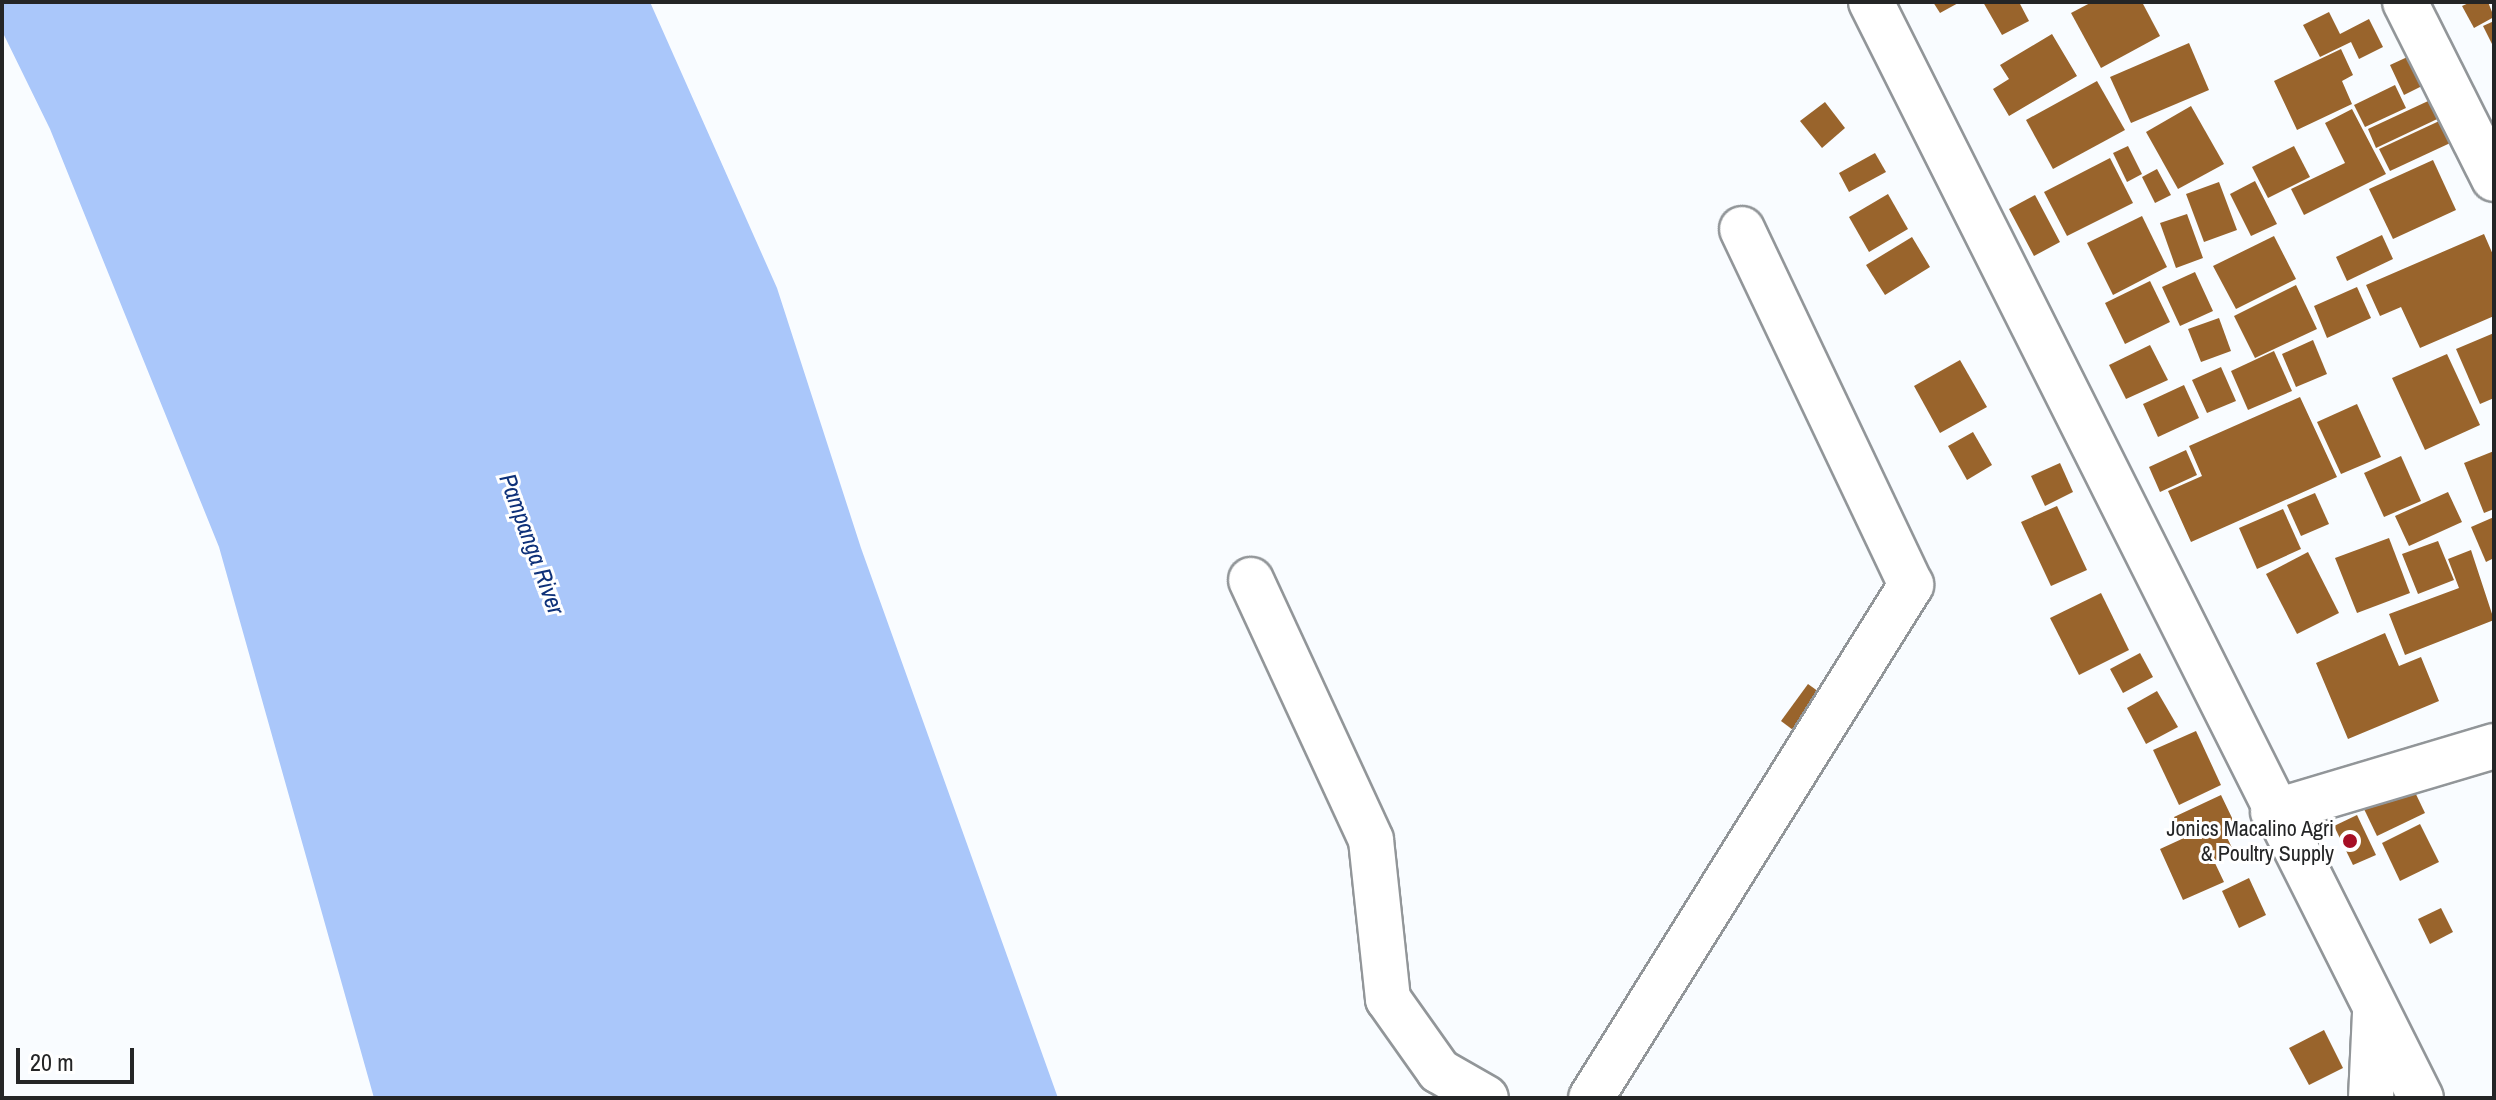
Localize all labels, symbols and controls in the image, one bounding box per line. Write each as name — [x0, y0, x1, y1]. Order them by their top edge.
water label: Pampanga River — [493, 470, 571, 618]
place label: Jonics Macalino Agri & Poultry Supply — [2166, 815, 2334, 866]
marker: Jonics Macalino Agri & Poultry Supply — [2341, 832, 2359, 850]
scale bar — [20, 1032, 138, 1082]
text: 20 m — [30, 1046, 74, 1078]

